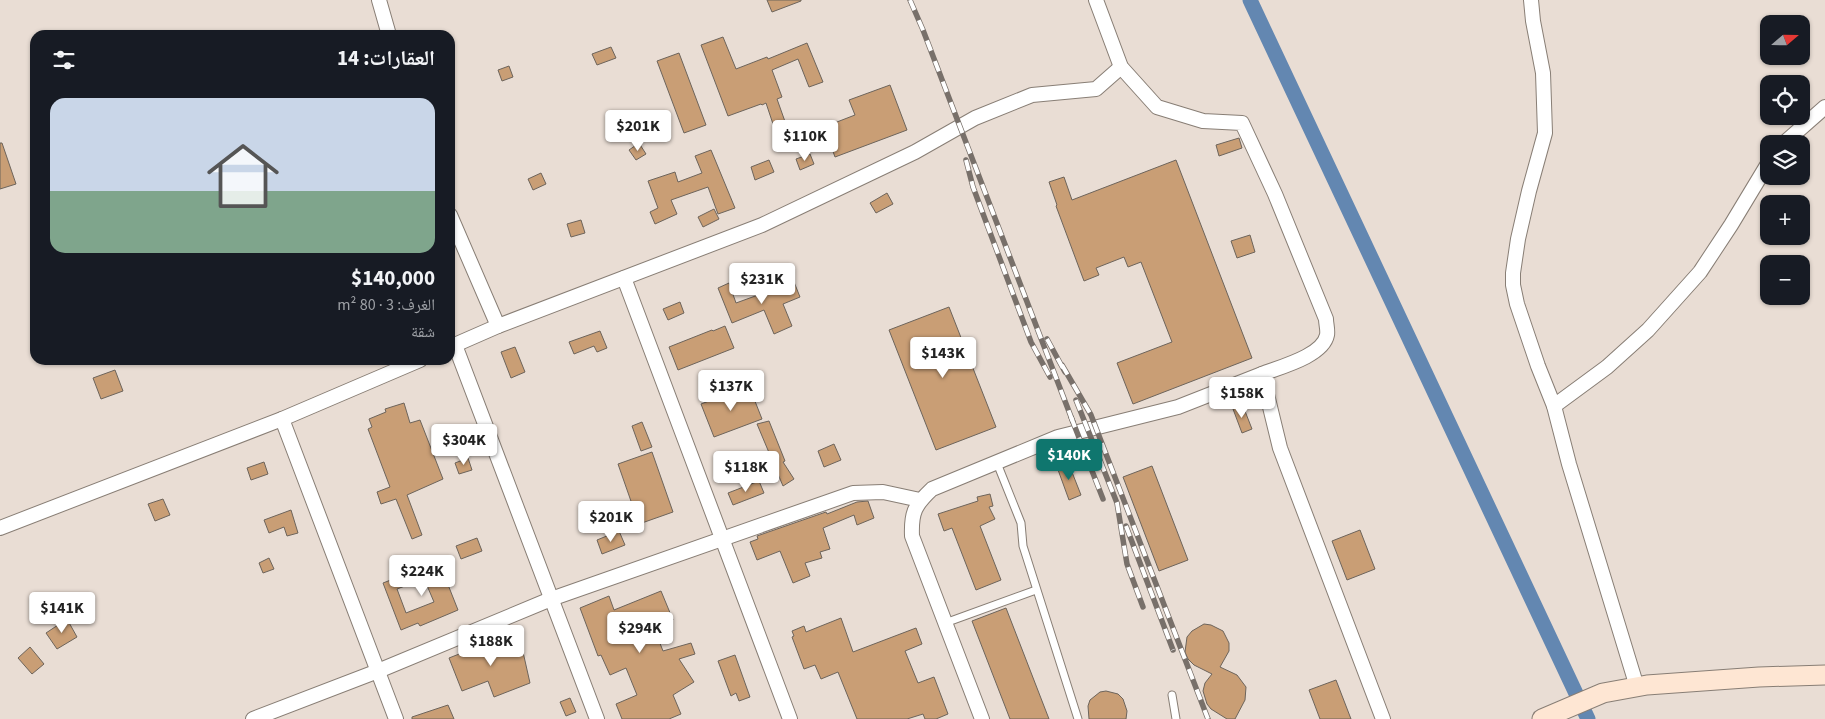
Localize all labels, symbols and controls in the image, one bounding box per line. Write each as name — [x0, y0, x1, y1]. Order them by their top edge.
north arrow — [1760, 15, 1810, 65]
map controls — [1760, 15, 1810, 305]
text: العقارات: 14 — [337, 43, 435, 73]
icon: filters — [50, 46, 78, 74]
button: locate — [1760, 75, 1810, 125]
pin: $201K — [603, 110, 673, 152]
text: $201K — [616, 115, 660, 137]
pin: $110K — [770, 120, 840, 162]
text: $110K — [783, 125, 827, 147]
icon: home — [198, 131, 288, 221]
button: layers — [1760, 135, 1810, 185]
button: + — [1760, 195, 1810, 245]
button: − — [1760, 255, 1810, 305]
pin: $231K — [727, 262, 797, 305]
text: $140,000 — [351, 263, 435, 293]
text: $231K — [740, 268, 784, 290]
text: الغرف: 3 · 80 m² — [337, 294, 435, 316]
text: شقة — [411, 321, 435, 343]
pin: $143K — [908, 336, 978, 379]
text: $143K — [921, 342, 965, 364]
pin: $137K — [696, 370, 766, 412]
text: $137K — [709, 375, 753, 397]
pin: $158K — [1207, 376, 1277, 419]
text: $158K — [1220, 382, 1264, 404]
pin: $304K — [429, 424, 499, 466]
text: $304K — [442, 429, 486, 451]
pin: $140K — [1034, 438, 1104, 481]
text: $140K — [1047, 444, 1091, 466]
pin: $118K — [711, 450, 781, 493]
text: $118K — [724, 456, 768, 478]
pin: $201K — [576, 500, 646, 543]
text: $201K — [589, 506, 633, 528]
pin: $224K — [387, 554, 457, 597]
text: $224K — [400, 560, 444, 582]
pin: $141K — [27, 592, 97, 634]
text: $141K — [40, 597, 84, 619]
pin: $294K — [605, 612, 675, 654]
text: $294K — [618, 617, 662, 639]
pin: $188K — [456, 624, 526, 667]
text: $188K — [469, 630, 513, 652]

